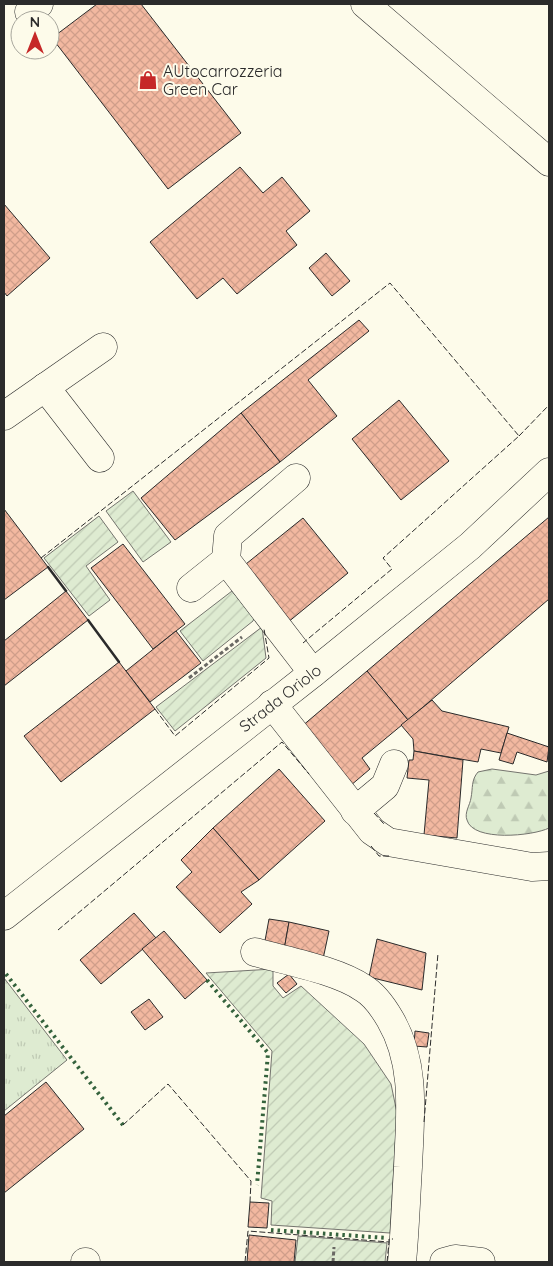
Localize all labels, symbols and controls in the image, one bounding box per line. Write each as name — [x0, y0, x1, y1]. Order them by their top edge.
north arrow — [10, 10, 60, 60]
text: N — [30, 13, 40, 31]
place label: AUtocarrozzeria Green Car — [163, 61, 283, 99]
shop icon: AUtocarrozzeria Green Car — [137, 69, 159, 91]
street label: Strada Oriolo — [235, 660, 325, 736]

